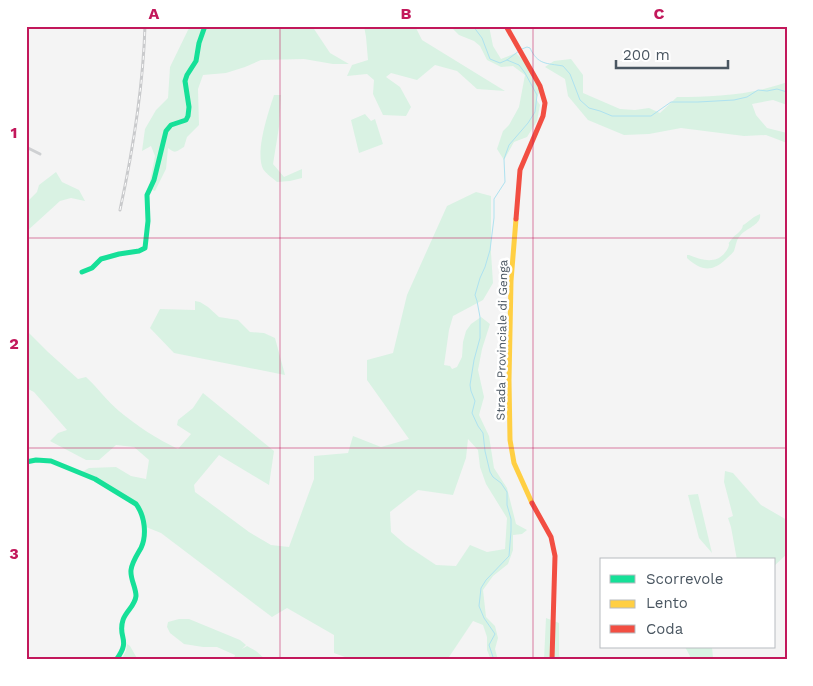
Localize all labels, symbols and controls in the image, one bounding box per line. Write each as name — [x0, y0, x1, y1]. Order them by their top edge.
text: A — [149, 4, 160, 23]
text: B — [401, 4, 412, 23]
text: C — [654, 4, 665, 23]
scale bar — [616, 38, 728, 70]
text: 200 m — [623, 46, 670, 64]
text: 1 — [11, 123, 17, 142]
street label: Strada Provinciale di Genga — [494, 259, 510, 421]
text: 2 — [9, 334, 19, 353]
text: 3 — [9, 544, 19, 563]
legend — [600, 558, 776, 648]
text: Scorrevole — [646, 570, 724, 588]
text: Lento — [646, 594, 688, 612]
text: Coda — [646, 620, 684, 638]

